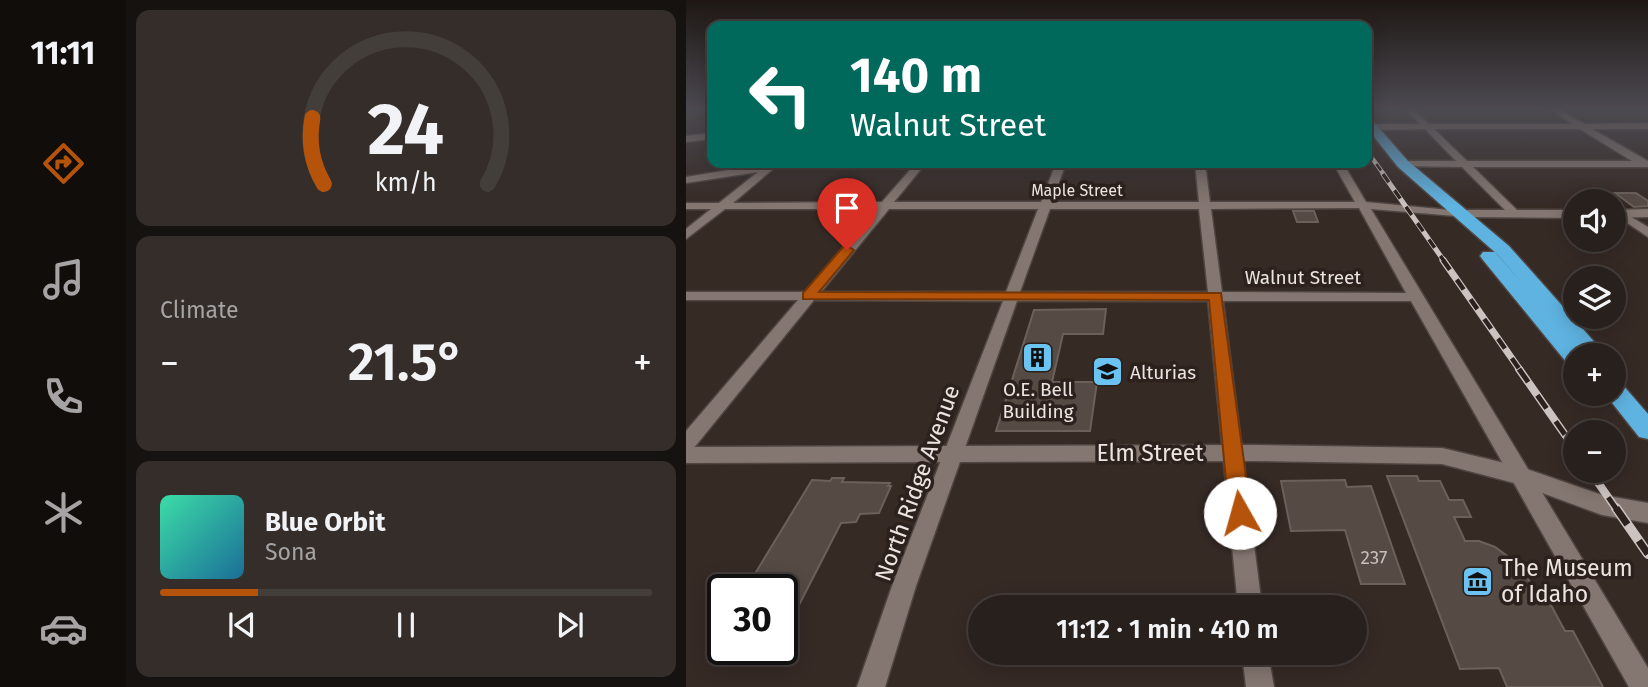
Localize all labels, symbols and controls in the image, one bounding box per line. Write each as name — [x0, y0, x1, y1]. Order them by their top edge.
text: 11:11 — [31, 34, 95, 72]
text: 140 m — [850, 46, 982, 105]
icon: left — [735, 49, 826, 140]
text: 24 — [368, 86, 444, 173]
text: Walnut Street — [850, 106, 1046, 144]
icon: directions — [39, 139, 88, 188]
text: km/h — [375, 168, 437, 198]
pin — [817, 178, 877, 250]
street label: Maple Street — [1031, 181, 1123, 200]
icon: arrive — [828, 189, 866, 227]
map controls — [1563, 189, 1626, 483]
button: sound — [1563, 189, 1626, 252]
icon: music — [39, 255, 88, 304]
street label: Walnut Street — [1245, 266, 1361, 289]
button: layers — [1563, 266, 1626, 329]
text: Climate — [160, 296, 239, 324]
text: 21.5° — [348, 331, 464, 394]
text: − — [160, 340, 179, 386]
text: + — [633, 340, 652, 386]
building icon: O.E. Bell Building — [1021, 341, 1055, 375]
button: + — [1563, 343, 1626, 406]
school or university icon: Alturias — [1090, 355, 1124, 389]
place label: Alturias — [1130, 361, 1196, 384]
icon: phone — [39, 372, 88, 421]
place label: O.E. Bell Building — [1002, 378, 1074, 423]
street label: North Ridge Avenue — [869, 381, 965, 585]
button: − — [1563, 420, 1626, 483]
street label: Elm Street — [1096, 439, 1204, 467]
position arrow — [1203, 476, 1277, 550]
icon: climate — [39, 488, 88, 537]
text: Blue Orbit — [265, 507, 385, 538]
text: Sona — [265, 538, 317, 566]
house number: 237 — [1360, 546, 1388, 569]
place label: The Museum of Idaho — [1501, 554, 1633, 608]
museum icon: The Museum of Idaho — [1461, 564, 1495, 598]
speed limit sign: 30 — [707, 574, 798, 665]
icon: car — [39, 604, 88, 653]
icon: previous — [223, 606, 261, 644]
icon: pause — [387, 606, 425, 644]
icon: next — [551, 606, 589, 644]
text: 11:12 · 1 min · 410 m — [1056, 614, 1279, 645]

